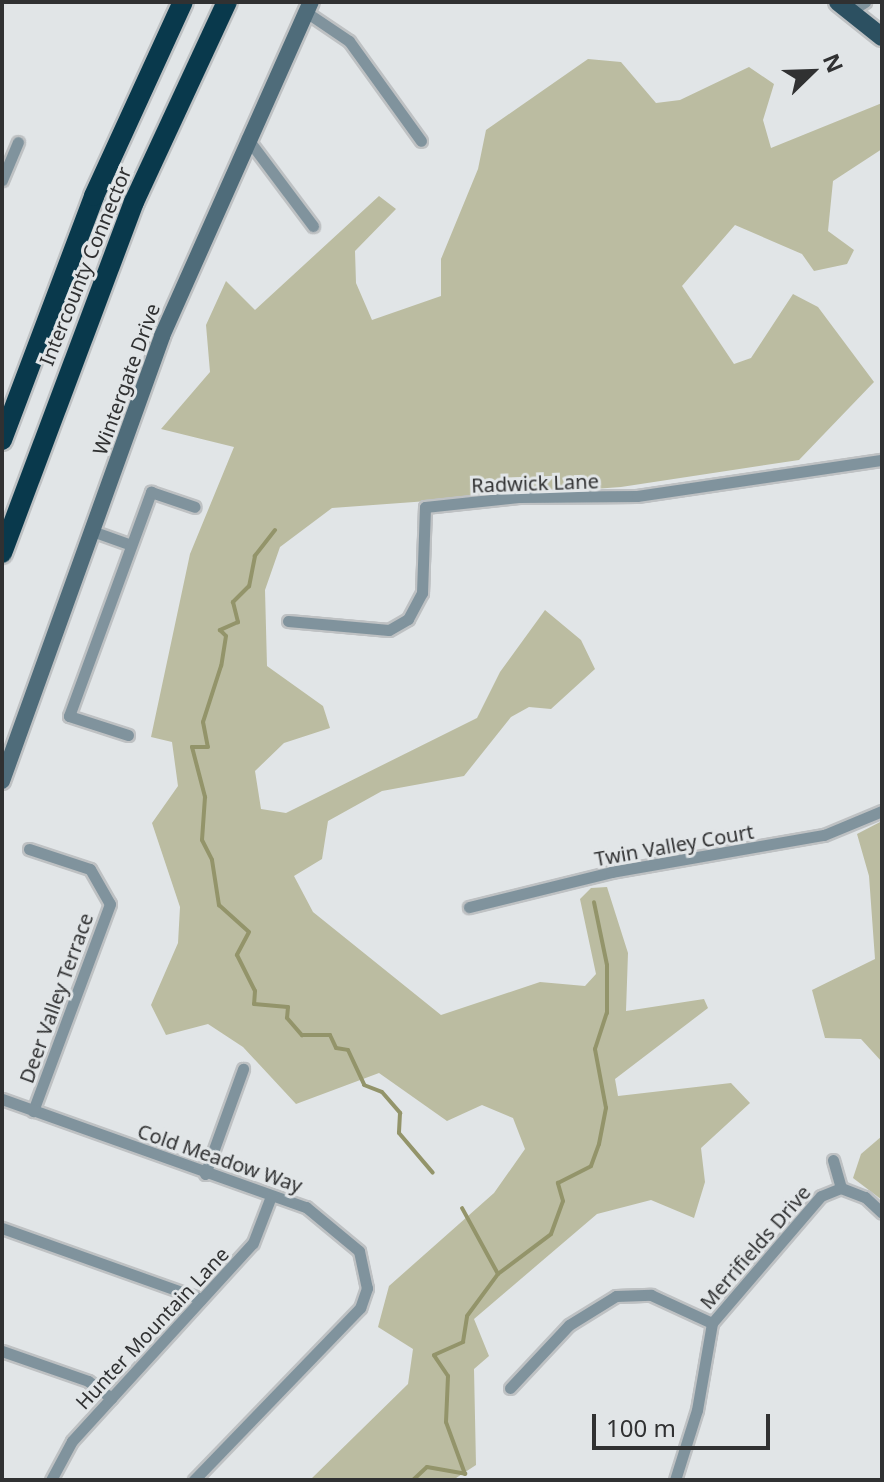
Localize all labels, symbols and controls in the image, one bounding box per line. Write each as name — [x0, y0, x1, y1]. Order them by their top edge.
north arrow — [772, 32, 852, 112]
text: N — [817, 49, 851, 77]
street label: Intercounty Connector — [34, 163, 136, 369]
street label: Wintergate Drive — [87, 300, 165, 458]
street label: Radwick Lane — [471, 469, 599, 497]
street label: Twin Valley Court — [593, 819, 755, 871]
street label: Deer Valley Terrace — [14, 910, 98, 1086]
street label: Cold Meadow Way — [135, 1119, 305, 1197]
street label: Merrifields Drive — [695, 1180, 815, 1314]
street label: Hunter Mountain Lane — [71, 1242, 233, 1414]
scale bar — [596, 1398, 774, 1448]
text: 100 m — [606, 1411, 676, 1444]

